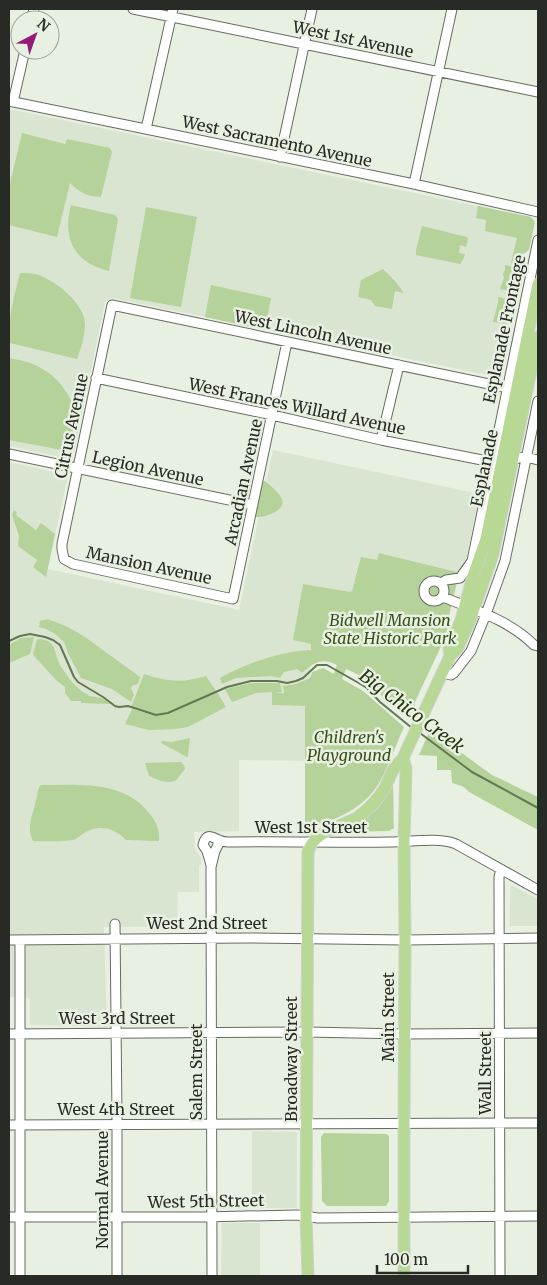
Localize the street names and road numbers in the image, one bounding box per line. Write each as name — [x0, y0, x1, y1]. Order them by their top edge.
street label: West 1st Avenue — [290, 16, 415, 62]
street label: West Sacramento Avenue — [179, 111, 374, 171]
street label: Esplanade Frontage — [479, 253, 529, 405]
street label: West Lincoln Avenue — [232, 305, 393, 358]
street label: Citrus Avenue — [50, 372, 92, 480]
street label: West Frances Willard Avenue — [186, 373, 407, 439]
street label: Arcadian Avenue — [220, 417, 266, 548]
street label: Esplanade — [466, 427, 502, 509]
street label: Legion Avenue — [90, 446, 206, 490]
street label: Mansion Avenue — [84, 542, 214, 588]
street label: West 1st Street — [254, 817, 368, 837]
street label: West 2nd Street — [146, 913, 268, 933]
street label: Main Street — [378, 971, 398, 1062]
street label: Broadway Street — [281, 995, 301, 1122]
street label: West 3rd Street — [58, 1008, 176, 1028]
street label: Salem Street — [186, 1023, 206, 1121]
street label: Wall Street — [475, 1031, 495, 1116]
street label: West 4th Street — [56, 1099, 175, 1119]
street label: Normal Avenue — [92, 1131, 112, 1249]
street label: West 5th Street — [146, 1190, 265, 1212]

